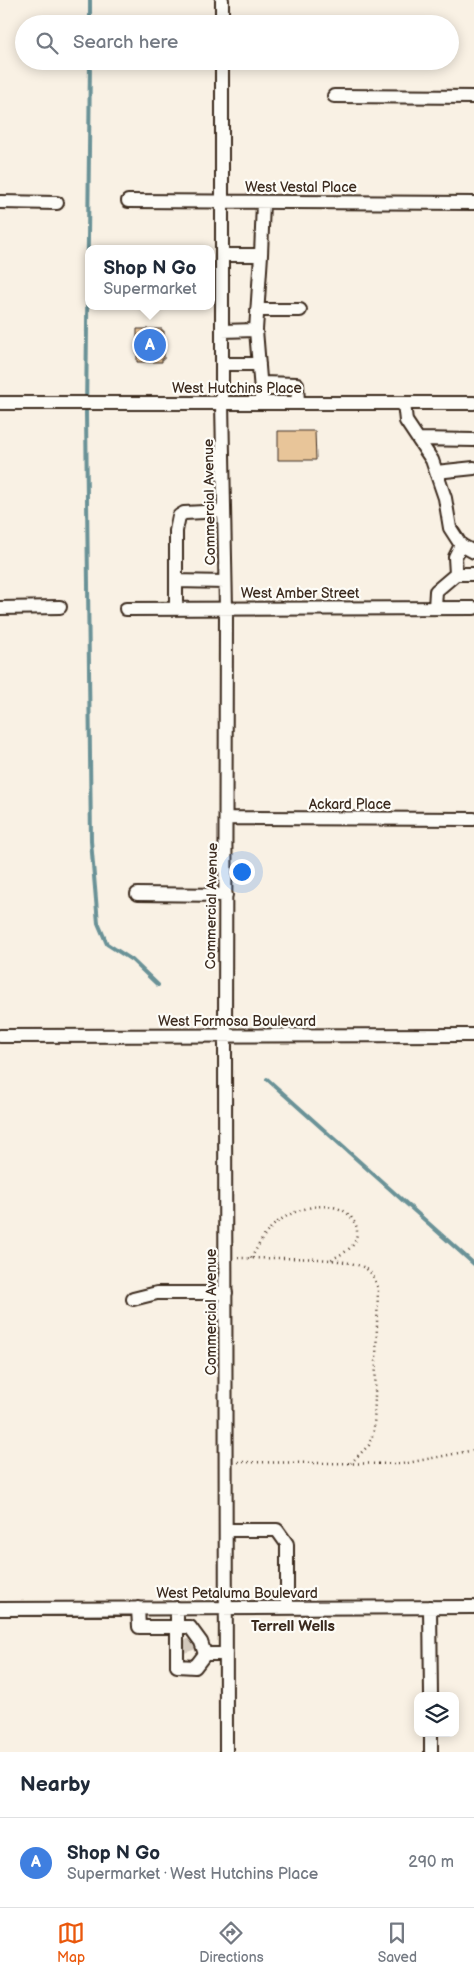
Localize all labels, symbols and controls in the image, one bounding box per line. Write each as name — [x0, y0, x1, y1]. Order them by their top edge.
search box — [15, 15, 459, 70]
icon: search — [33, 29, 61, 57]
text: Search here — [73, 31, 178, 54]
street label: West Vestal Place — [245, 179, 357, 196]
popup — [85, 245, 215, 310]
text: Shop N Go — [103, 257, 196, 280]
text: Supermarket — [103, 280, 197, 299]
pin: A — [134, 326, 166, 364]
street label: West Hutchins Place — [172, 380, 302, 397]
street label: Commercial Avenue — [200, 439, 219, 565]
street label: West Amber Street — [241, 585, 360, 602]
street label: Ackard Place — [309, 796, 391, 813]
street label: Commercial Avenue — [202, 843, 221, 969]
your location — [229, 859, 255, 885]
street label: West Formosa Boulevard — [158, 1013, 316, 1030]
street label: Commercial Avenue — [203, 1249, 220, 1375]
street label: West Petaluma Boulevard — [156, 1585, 318, 1602]
district label: Terrell Wells — [251, 1617, 335, 1636]
map controls — [414, 1692, 459, 1737]
button: layers — [414, 1692, 459, 1737]
text: Nearby — [20, 1772, 90, 1797]
text: Shop N Go — [67, 1842, 160, 1865]
text: A — [31, 1853, 41, 1872]
text: 290 m — [408, 1853, 454, 1872]
text: Supermarket · West Hutchins Place — [67, 1865, 318, 1884]
tab: Map — [57, 1919, 85, 1966]
tab: Directions — [199, 1919, 264, 1966]
tab: Saved — [378, 1919, 417, 1966]

